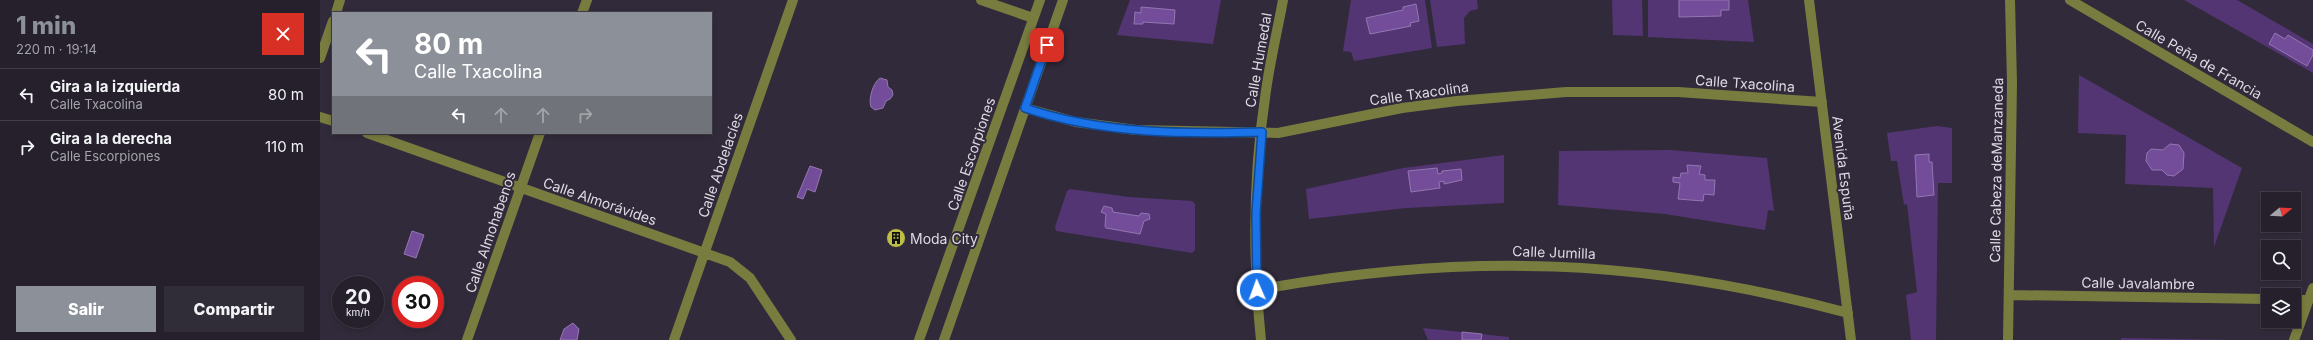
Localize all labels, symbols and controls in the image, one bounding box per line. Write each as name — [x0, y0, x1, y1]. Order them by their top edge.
text: 1 min — [16, 11, 76, 40]
street label: Calle Humedal — [1241, 11, 1275, 109]
button: close — [262, 13, 304, 55]
street label: Calle Peña de Francia — [2133, 16, 2265, 102]
text: 80 m — [414, 27, 483, 61]
icon: left — [348, 28, 400, 80]
pin — [1030, 28, 1064, 62]
icon: arrive — [1036, 34, 1058, 56]
text: 220 m · 19:14 — [16, 41, 97, 57]
text: Calle Txacolina — [414, 61, 543, 82]
street label: Calle Txacolina — [1695, 71, 1795, 95]
text: Gira a la izquierda — [50, 77, 180, 96]
street label: Calle Cabeza deManzaneda — [1986, 77, 2006, 263]
street label: Calle Txacolina — [1368, 78, 1470, 108]
icon: left — [16, 84, 38, 106]
text: 80 m — [268, 85, 304, 104]
street label: Calle Escorpiones — [944, 95, 998, 213]
text: Calle Txacolina — [50, 96, 143, 112]
icon: left — [448, 104, 470, 126]
icon: ahead — [490, 104, 512, 126]
icon: ahead — [532, 104, 554, 126]
icon: right — [574, 104, 596, 126]
street label: Calle Abdelacíes — [694, 110, 746, 220]
street label: Avenida Espuña — [1829, 115, 1859, 221]
text: Gira a la derecha — [50, 129, 172, 148]
icon: right — [16, 136, 38, 158]
text: 110 m — [265, 137, 304, 156]
text: Calle Escorpiones — [50, 148, 160, 164]
street label: Calle Almohabenos — [461, 169, 519, 295]
street label: Calle Almorávides — [541, 174, 659, 228]
north arrow — [2261, 192, 2301, 232]
map controls — [2261, 192, 2301, 328]
building icon: Moda City — [885, 227, 907, 249]
place label: Moda City — [910, 230, 978, 247]
button: search — [2261, 240, 2301, 280]
street label: Calle Jumilla — [1512, 242, 1596, 262]
position arrow — [1236, 269, 1278, 311]
street label: Calle Javalambre — [2081, 274, 2195, 292]
speed limit sign: 30 — [392, 276, 444, 328]
text: 20 — [345, 285, 371, 309]
button: Salir — [16, 286, 156, 332]
button: Compartir — [164, 286, 304, 332]
button: layers — [2261, 288, 2301, 328]
text: km/h — [346, 306, 370, 318]

